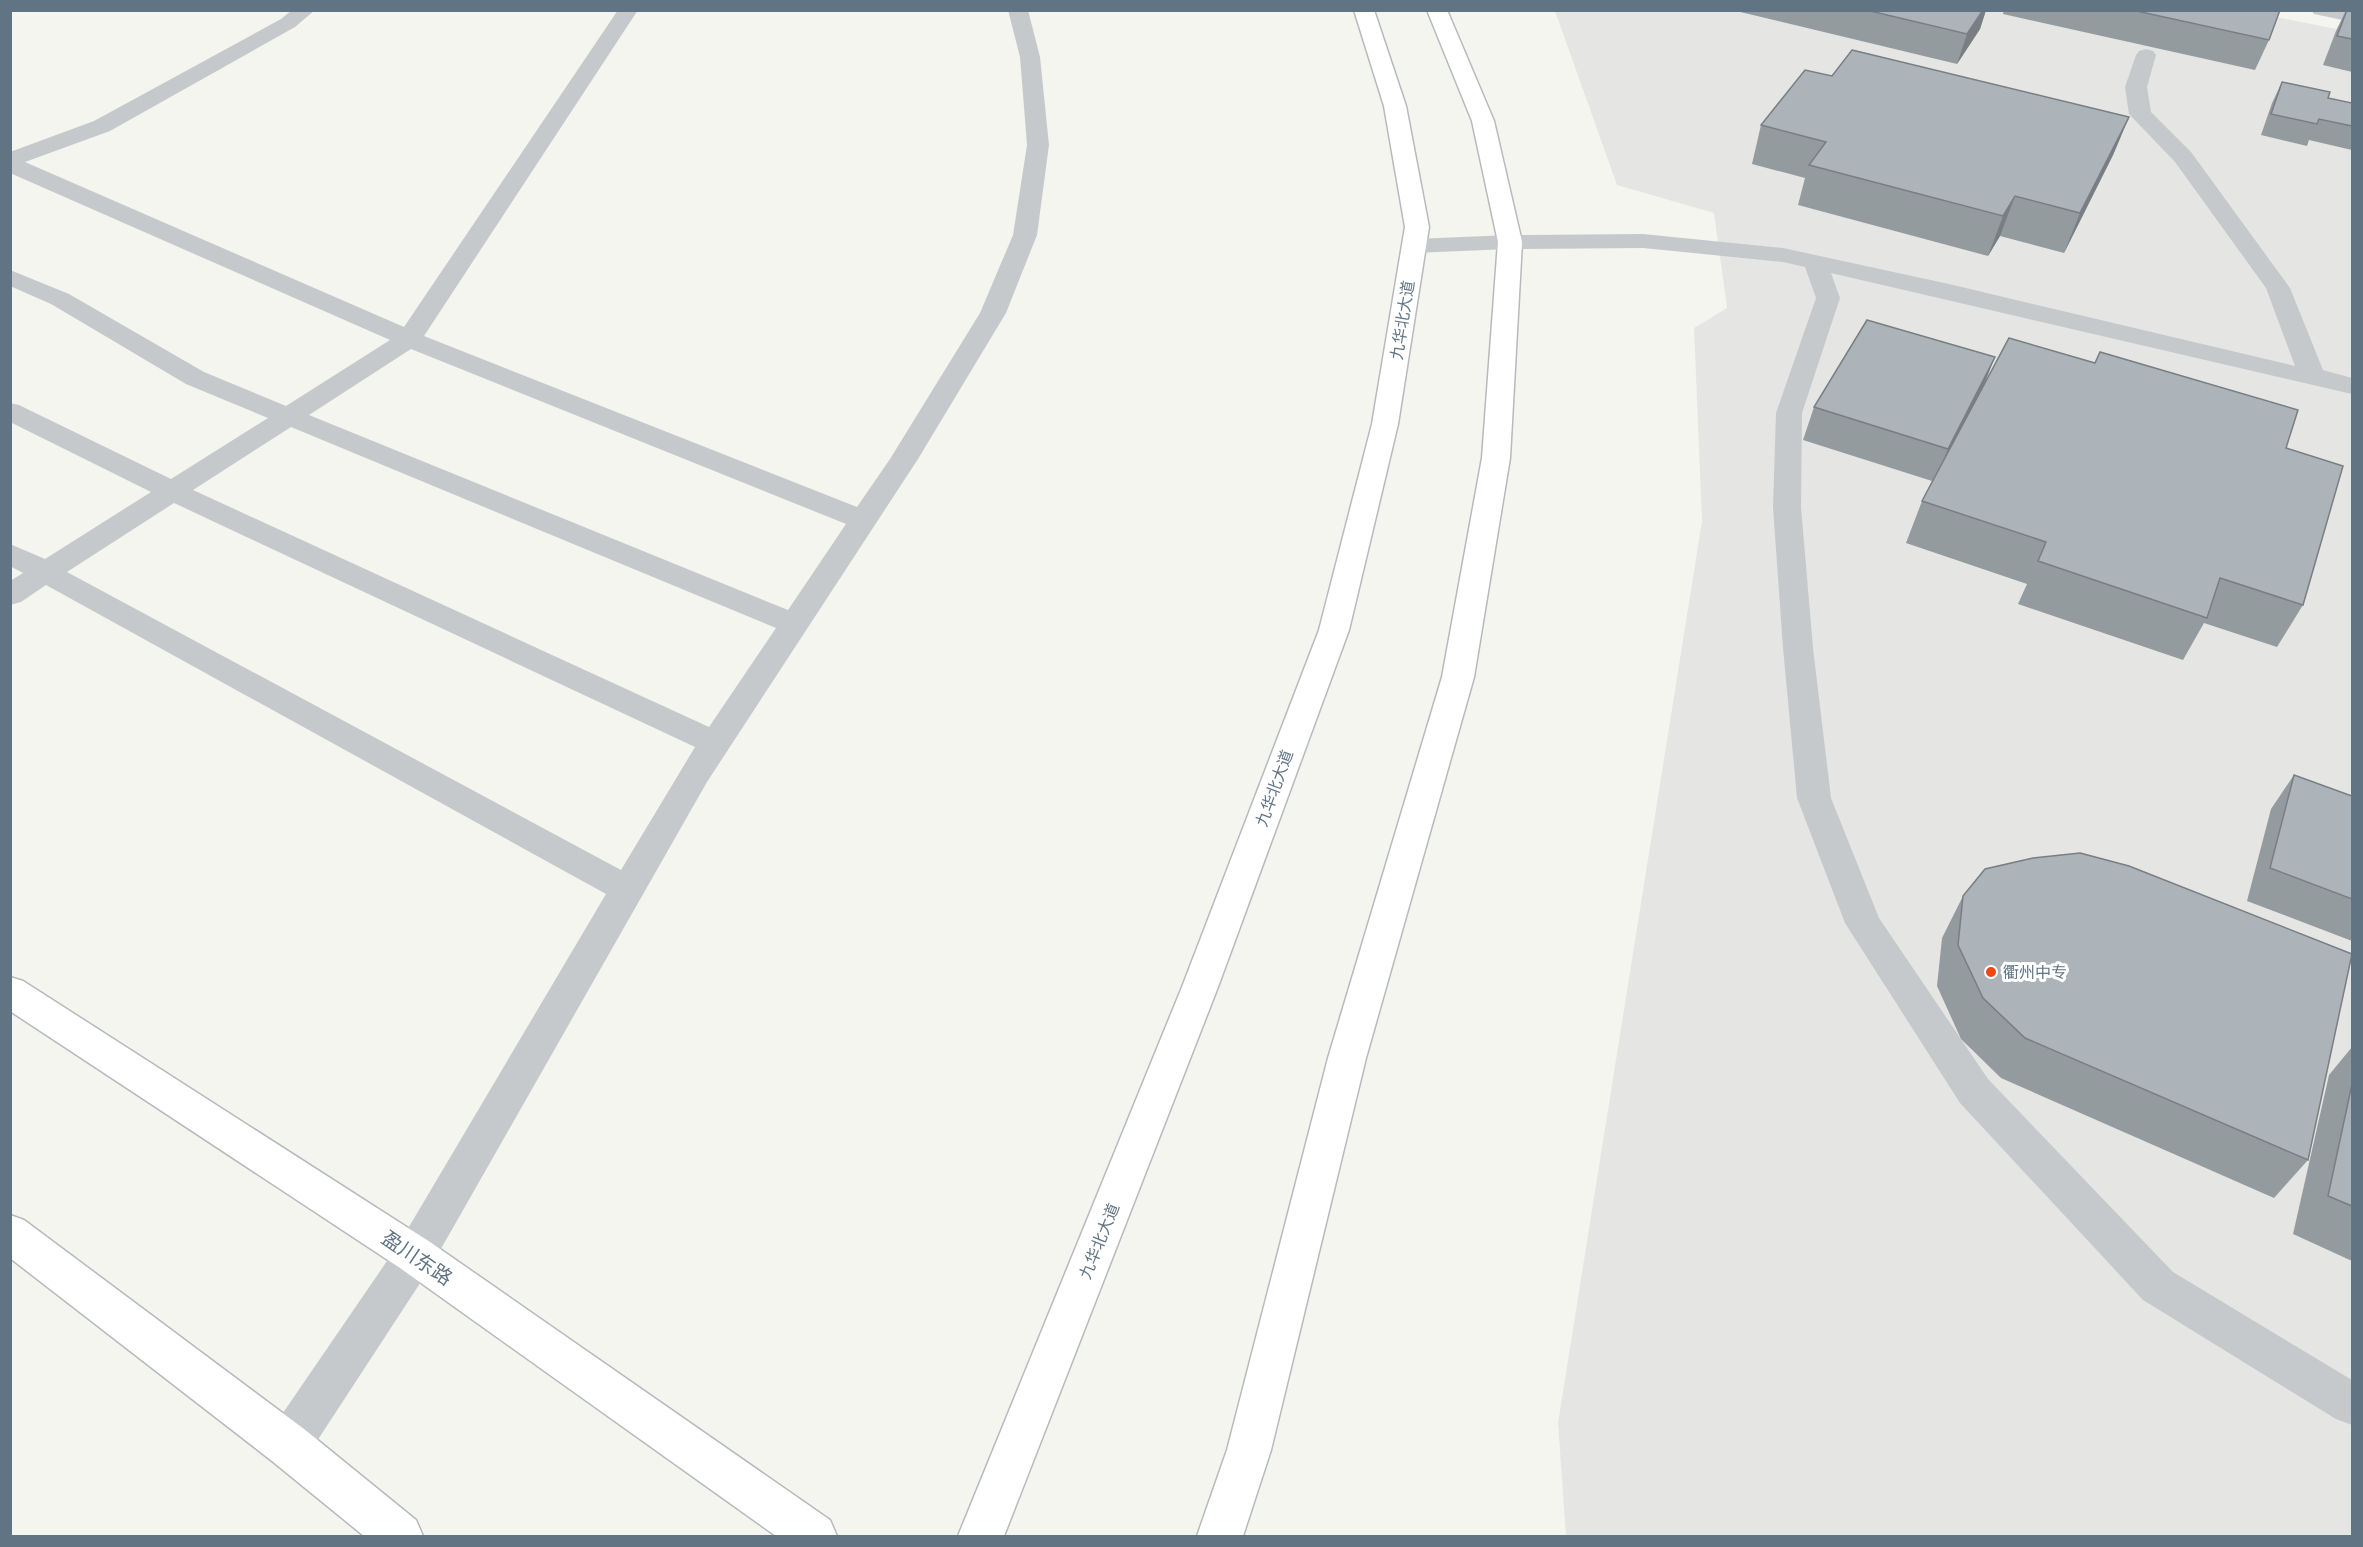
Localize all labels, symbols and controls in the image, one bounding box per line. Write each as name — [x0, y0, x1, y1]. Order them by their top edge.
street label: 九华北大道 — [1387, 279, 1418, 361]
street label: 九华北大道 — [1252, 747, 1297, 829]
place label: 衢州中专 — [2003, 963, 2067, 982]
marker: 衢州中专 — [1984, 965, 1998, 979]
street label: 九华北大道 — [1076, 1201, 1123, 1282]
street label: 盈川东路 — [377, 1226, 457, 1290]

